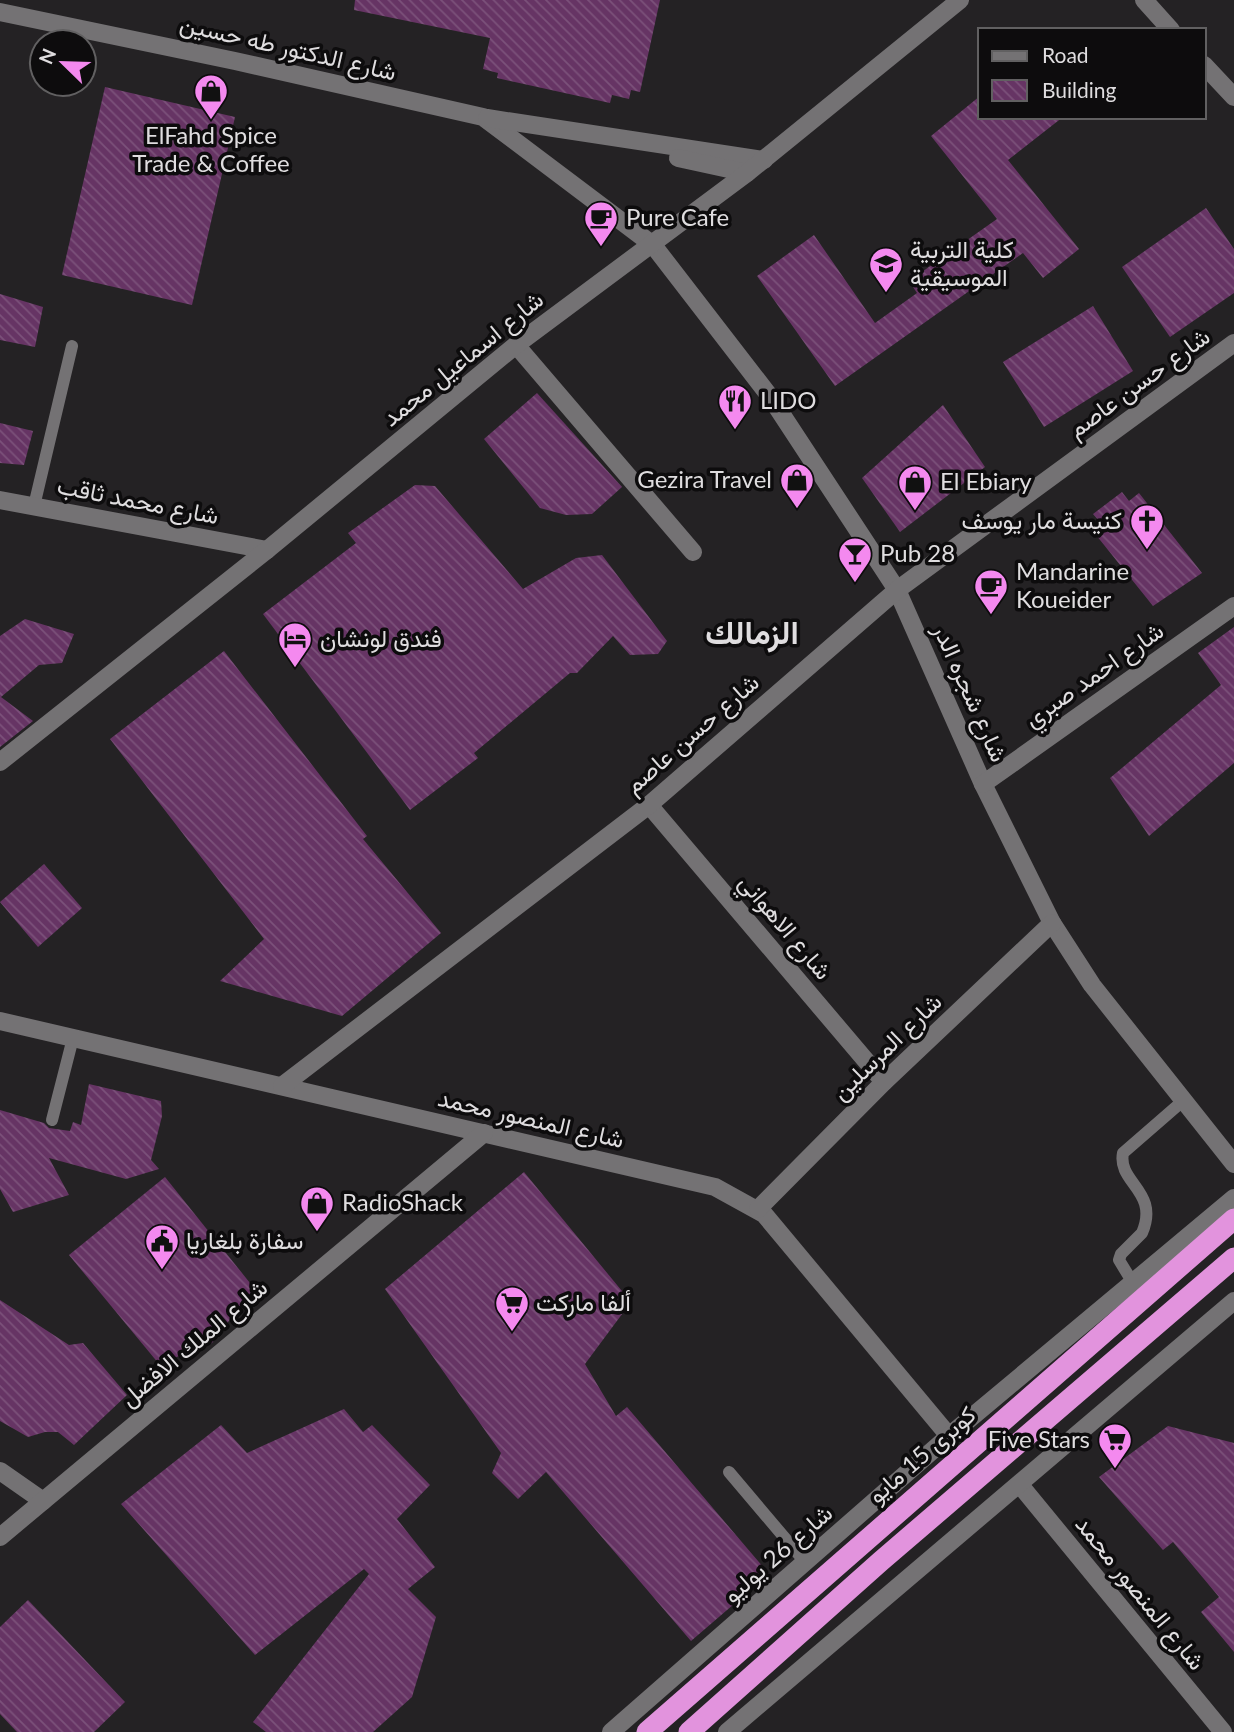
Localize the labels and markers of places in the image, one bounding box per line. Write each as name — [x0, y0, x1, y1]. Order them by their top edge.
shop icon: ElFahd Spice Trade & Coffee — [192, 72, 230, 121]
place label: ElFahd Spice Trade & Coffee — [132, 120, 290, 177]
cafe icon: Pure Cafe — [582, 199, 620, 248]
place label: Pure Cafe — [626, 202, 729, 231]
place label: كلية التربية الموسيقية — [910, 234, 1014, 293]
school or university icon: كلية التربية الموسيقية — [867, 245, 905, 294]
restaurant icon: LIDO — [716, 382, 754, 431]
place label: LIDO — [760, 385, 817, 414]
shop icon: Gezira Travel — [778, 461, 816, 510]
shop icon: El Ebiary — [896, 463, 934, 512]
place label: Gezira Travel — [637, 464, 772, 493]
place label: El Ebiary — [940, 466, 1032, 495]
church icon: كنيسة مار يوسف — [1128, 502, 1166, 551]
place label: كنيسة مار يوسف — [962, 505, 1122, 536]
bar icon: Pub 28 — [836, 535, 874, 584]
place label: Pub 28 — [880, 538, 955, 567]
place label: Mandarine Koueider — [1016, 556, 1129, 613]
cafe icon: Mandarine Koueider — [972, 567, 1010, 616]
hotel icon: فندق لونشان — [276, 620, 314, 669]
place label: فندق لونشان — [320, 623, 442, 654]
shop icon: RadioShack — [298, 1184, 336, 1233]
place label: RadioShack — [342, 1187, 464, 1216]
public building icon: سفارة بلغاريا — [143, 1222, 181, 1271]
place label: سفارة بلغاريا — [186, 1225, 304, 1256]
supermarket icon: ألفا ماركت — [493, 1284, 531, 1333]
place label: ألفا ماركت — [536, 1287, 631, 1318]
supermarket icon: Five Stars — [1096, 1421, 1134, 1470]
place label: Five Stars — [988, 1424, 1090, 1453]

